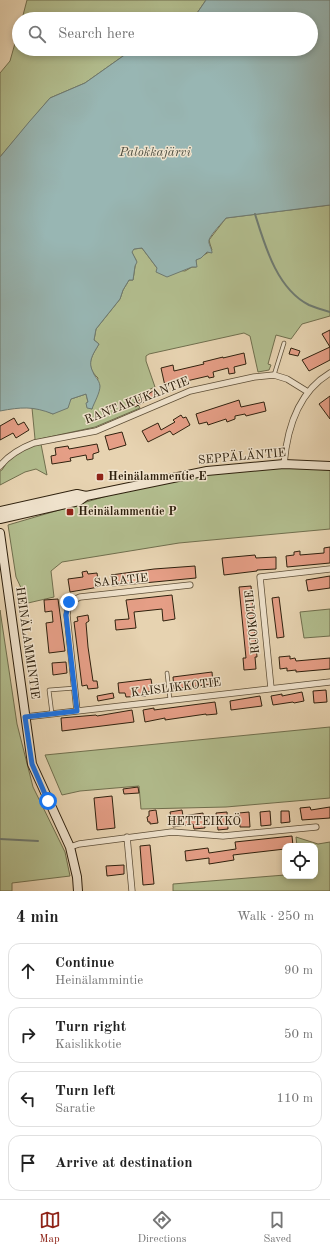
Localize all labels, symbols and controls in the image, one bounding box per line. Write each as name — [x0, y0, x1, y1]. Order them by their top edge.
search box — [12, 12, 318, 56]
icon: search — [26, 23, 48, 45]
text: Search here — [58, 27, 135, 42]
water label: Palokkajärvi — [118, 146, 191, 159]
street label: RANTAKUKANTIE — [83, 375, 191, 427]
street label: SEPPÄLÄNTIE — [197, 443, 287, 467]
place label: Heinälammentie E — [108, 471, 206, 483]
marker: Heinälammentie E — [95, 472, 105, 482]
place label: Heinälammentie P — [78, 506, 177, 518]
marker: Heinälammentie P — [65, 507, 75, 517]
street label: SARATIE — [93, 572, 149, 590]
street label: HEINÄLAMMINTIE — [13, 585, 45, 700]
street label: RUOKOTIE — [244, 589, 262, 655]
route end — [60, 593, 78, 611]
street label: KAISLIKKOTIE — [130, 677, 222, 699]
route start — [39, 792, 57, 810]
street label: HETTEIKKÖ — [167, 812, 241, 828]
map controls — [282, 843, 318, 879]
button: locate — [282, 843, 318, 879]
text: 4 min — [16, 909, 59, 926]
text: Walk · 250 m — [237, 910, 314, 923]
text: Continue — [55, 956, 114, 971]
icon: ahead — [17, 960, 39, 982]
text: 90 m — [284, 964, 313, 977]
text: Heinälammintie — [55, 974, 143, 987]
text: Turn right — [55, 1020, 126, 1035]
icon: right — [17, 1024, 39, 1046]
text: 50 m — [284, 1028, 313, 1041]
text: Kaislikkotie — [55, 1038, 121, 1051]
text: Turn left — [55, 1084, 115, 1099]
icon: left — [17, 1088, 39, 1110]
text: 110 m — [276, 1092, 313, 1105]
text: Saratie — [55, 1102, 95, 1115]
icon: arrive — [17, 1152, 39, 1174]
text: Arrive at destination — [55, 1156, 193, 1171]
tab: Map — [39, 1209, 61, 1247]
tab: Directions — [138, 1209, 186, 1247]
tab: Saved — [263, 1209, 291, 1247]

